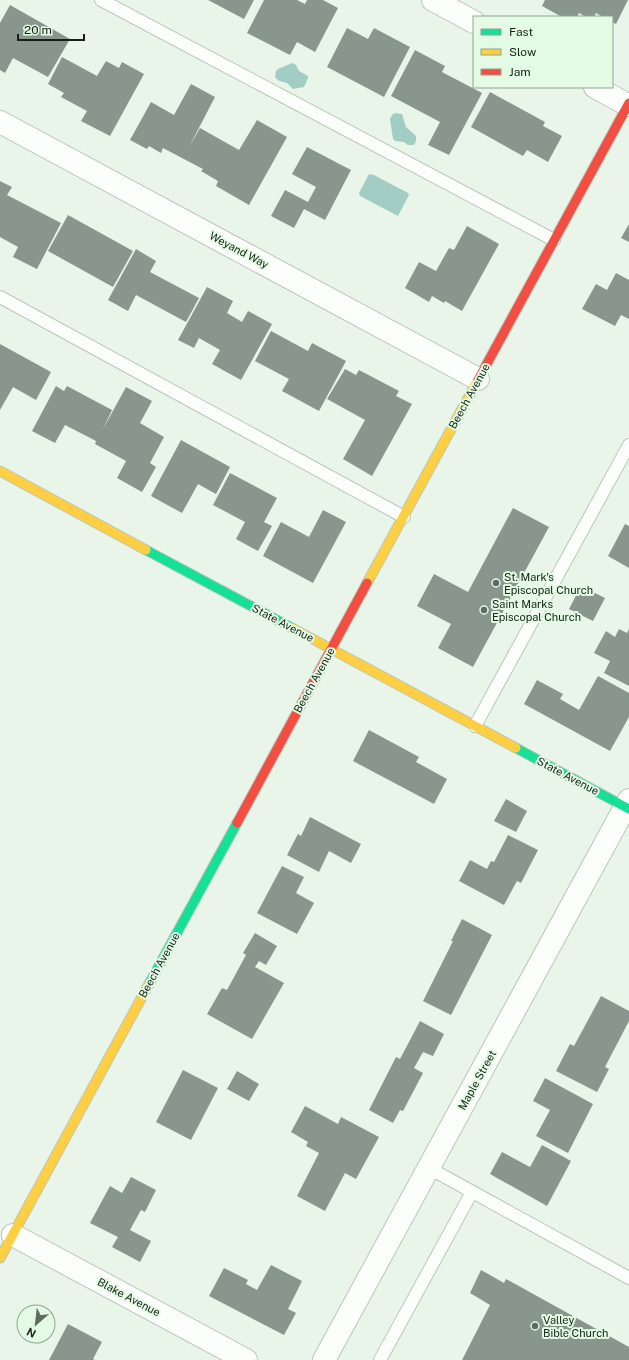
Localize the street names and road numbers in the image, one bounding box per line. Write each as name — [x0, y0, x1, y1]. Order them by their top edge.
street label: Weyand Way — [207, 229, 271, 271]
street label: Beech Avenue — [446, 361, 492, 431]
street label: State Avenue — [250, 602, 316, 644]
street label: Beech Avenue — [291, 645, 337, 715]
street label: State Avenue — [535, 755, 601, 797]
street label: Beech Avenue — [136, 930, 182, 1000]
street label: Maple Street — [456, 1048, 498, 1112]
street label: Blake Avenue — [96, 1275, 162, 1319]

